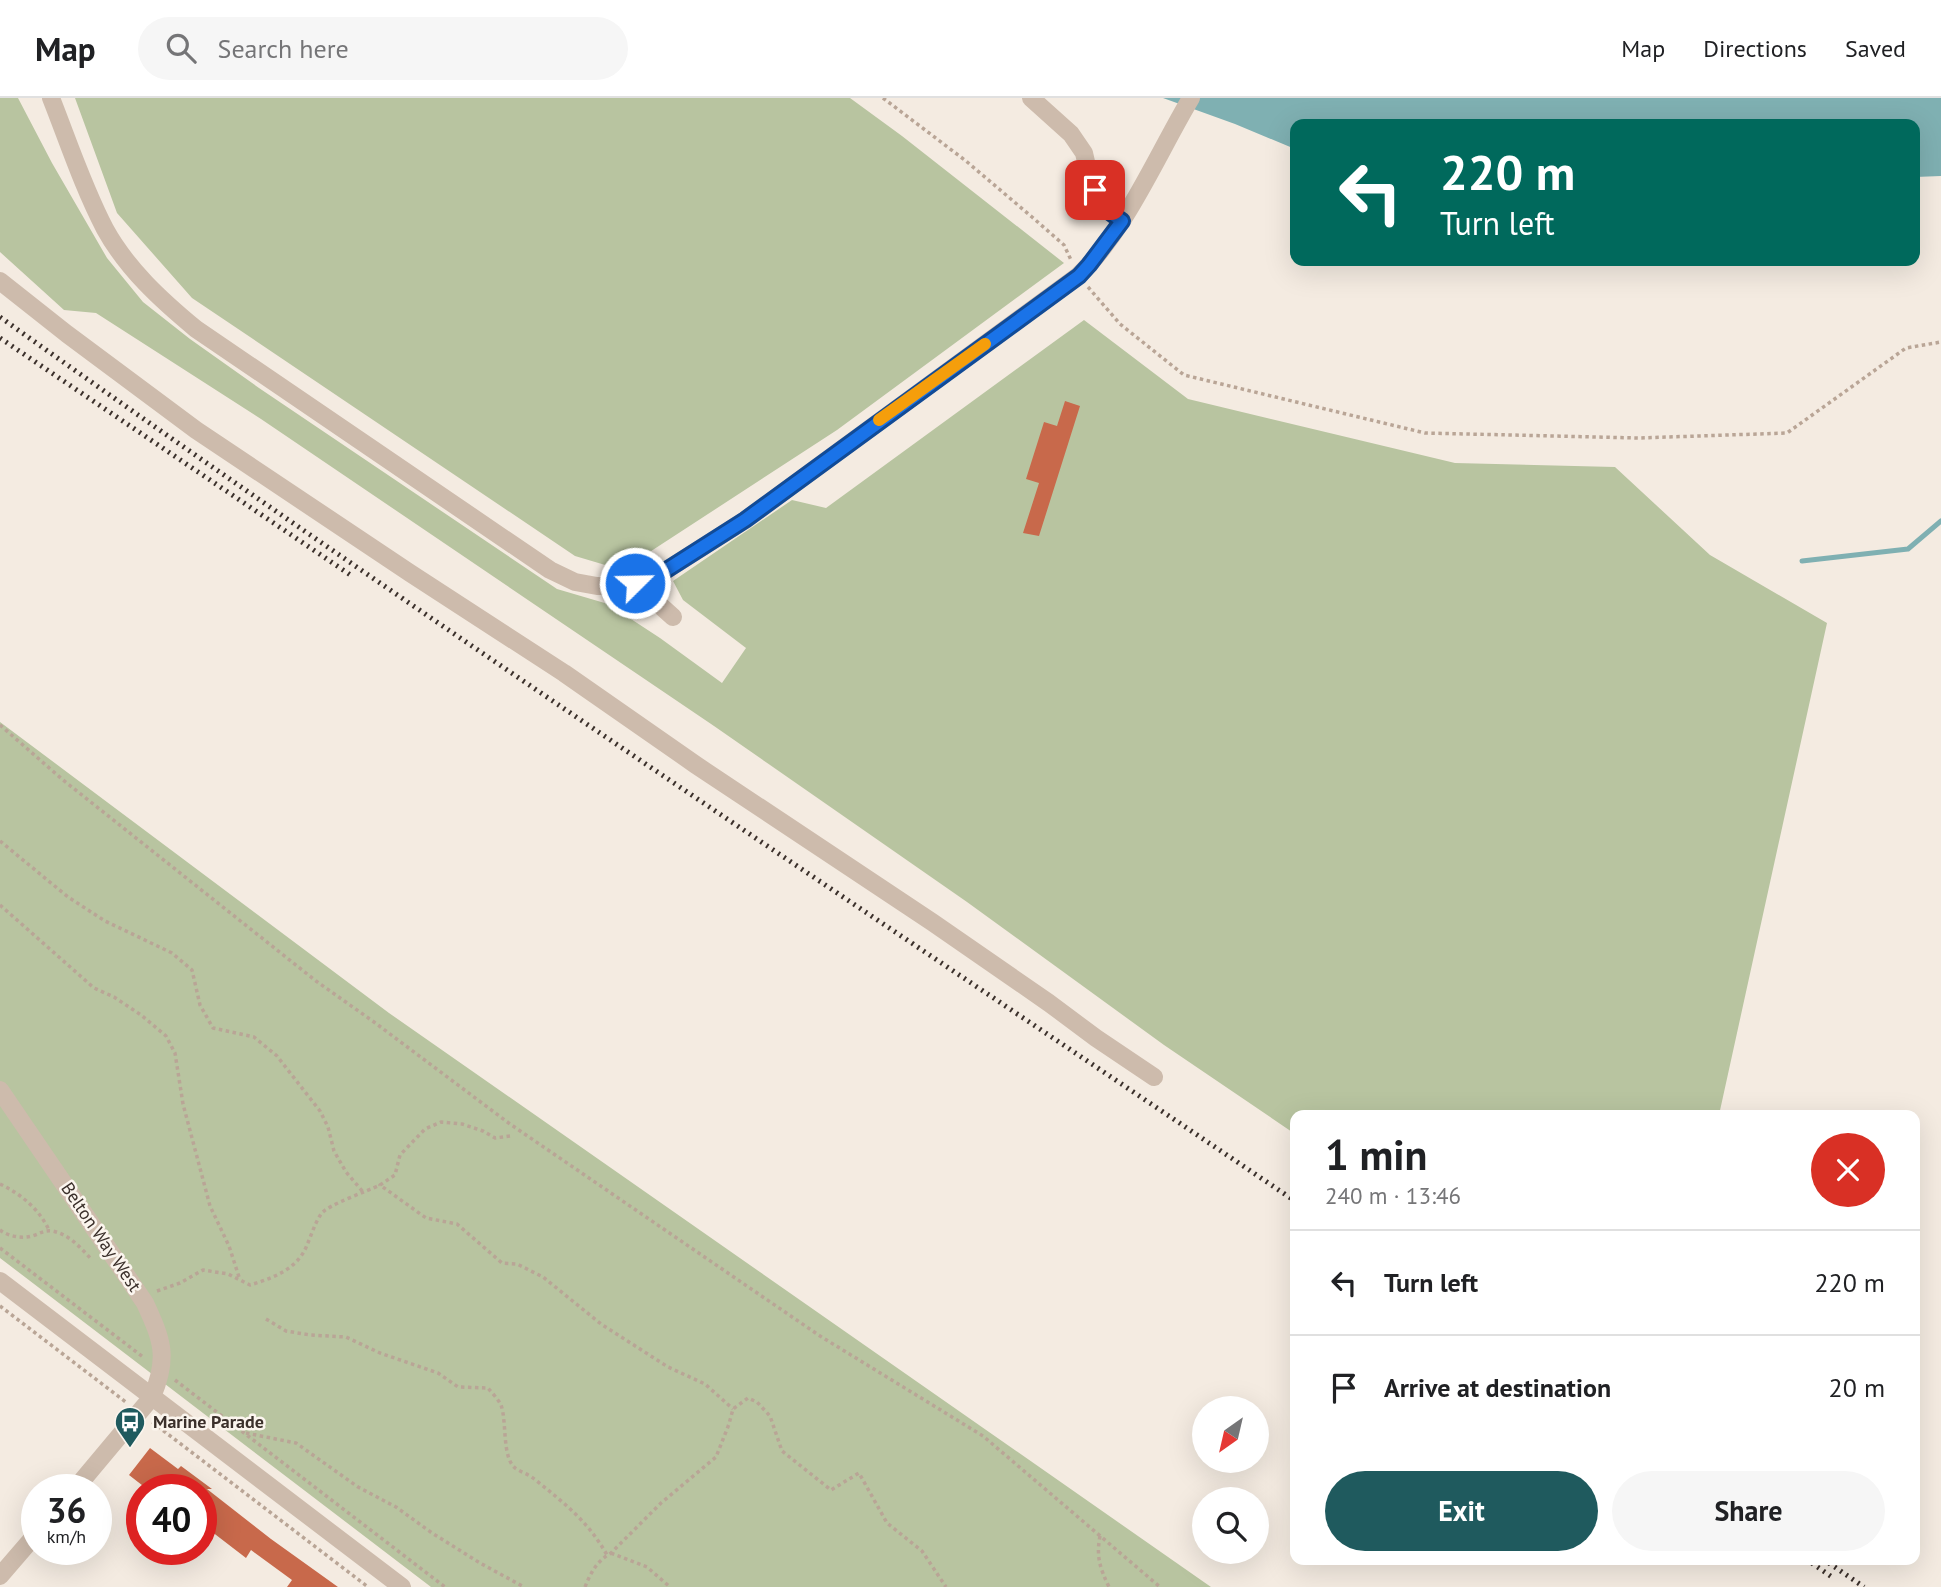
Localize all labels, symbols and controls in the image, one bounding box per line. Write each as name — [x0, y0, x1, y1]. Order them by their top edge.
search box — [138, 17, 628, 80]
text: Map — [35, 27, 96, 70]
icon: search — [162, 29, 200, 67]
text: Search here — [218, 32, 349, 65]
text: Map — [1621, 33, 1665, 64]
text: Directions — [1703, 33, 1807, 64]
text: Saved — [1845, 33, 1906, 64]
text: 220 m — [1440, 140, 1575, 204]
icon: left — [1325, 147, 1416, 238]
pin — [1065, 160, 1125, 220]
icon: arrive — [1076, 171, 1114, 209]
text: Turn left — [1440, 202, 1555, 244]
position arrow — [598, 546, 672, 620]
text: 1 min — [1325, 1127, 1427, 1182]
button: close — [1811, 1133, 1885, 1207]
street label: Belton Way West — [56, 1178, 146, 1296]
text: 240 m · 13:46 — [1325, 1181, 1461, 1210]
icon: left — [1325, 1264, 1363, 1302]
text: Turn left — [1384, 1266, 1478, 1299]
text: 220 m — [1814, 1266, 1885, 1299]
icon: arrive — [1325, 1369, 1363, 1407]
text: Arrive at destination — [1384, 1371, 1611, 1404]
text: 20 m — [1829, 1371, 1885, 1404]
north arrow — [1192, 1396, 1269, 1474]
map controls — [1192, 1396, 1269, 1564]
bus stop icon: Marine Parade — [113, 1405, 147, 1449]
place label: Marine Parade — [153, 1410, 264, 1433]
button: Exit — [1325, 1471, 1598, 1551]
button: Share — [1612, 1471, 1885, 1551]
speed limit sign: 40 — [126, 1474, 217, 1565]
text: 36 — [47, 1487, 86, 1533]
button: search — [1192, 1487, 1269, 1564]
text: km/h — [47, 1525, 86, 1548]

